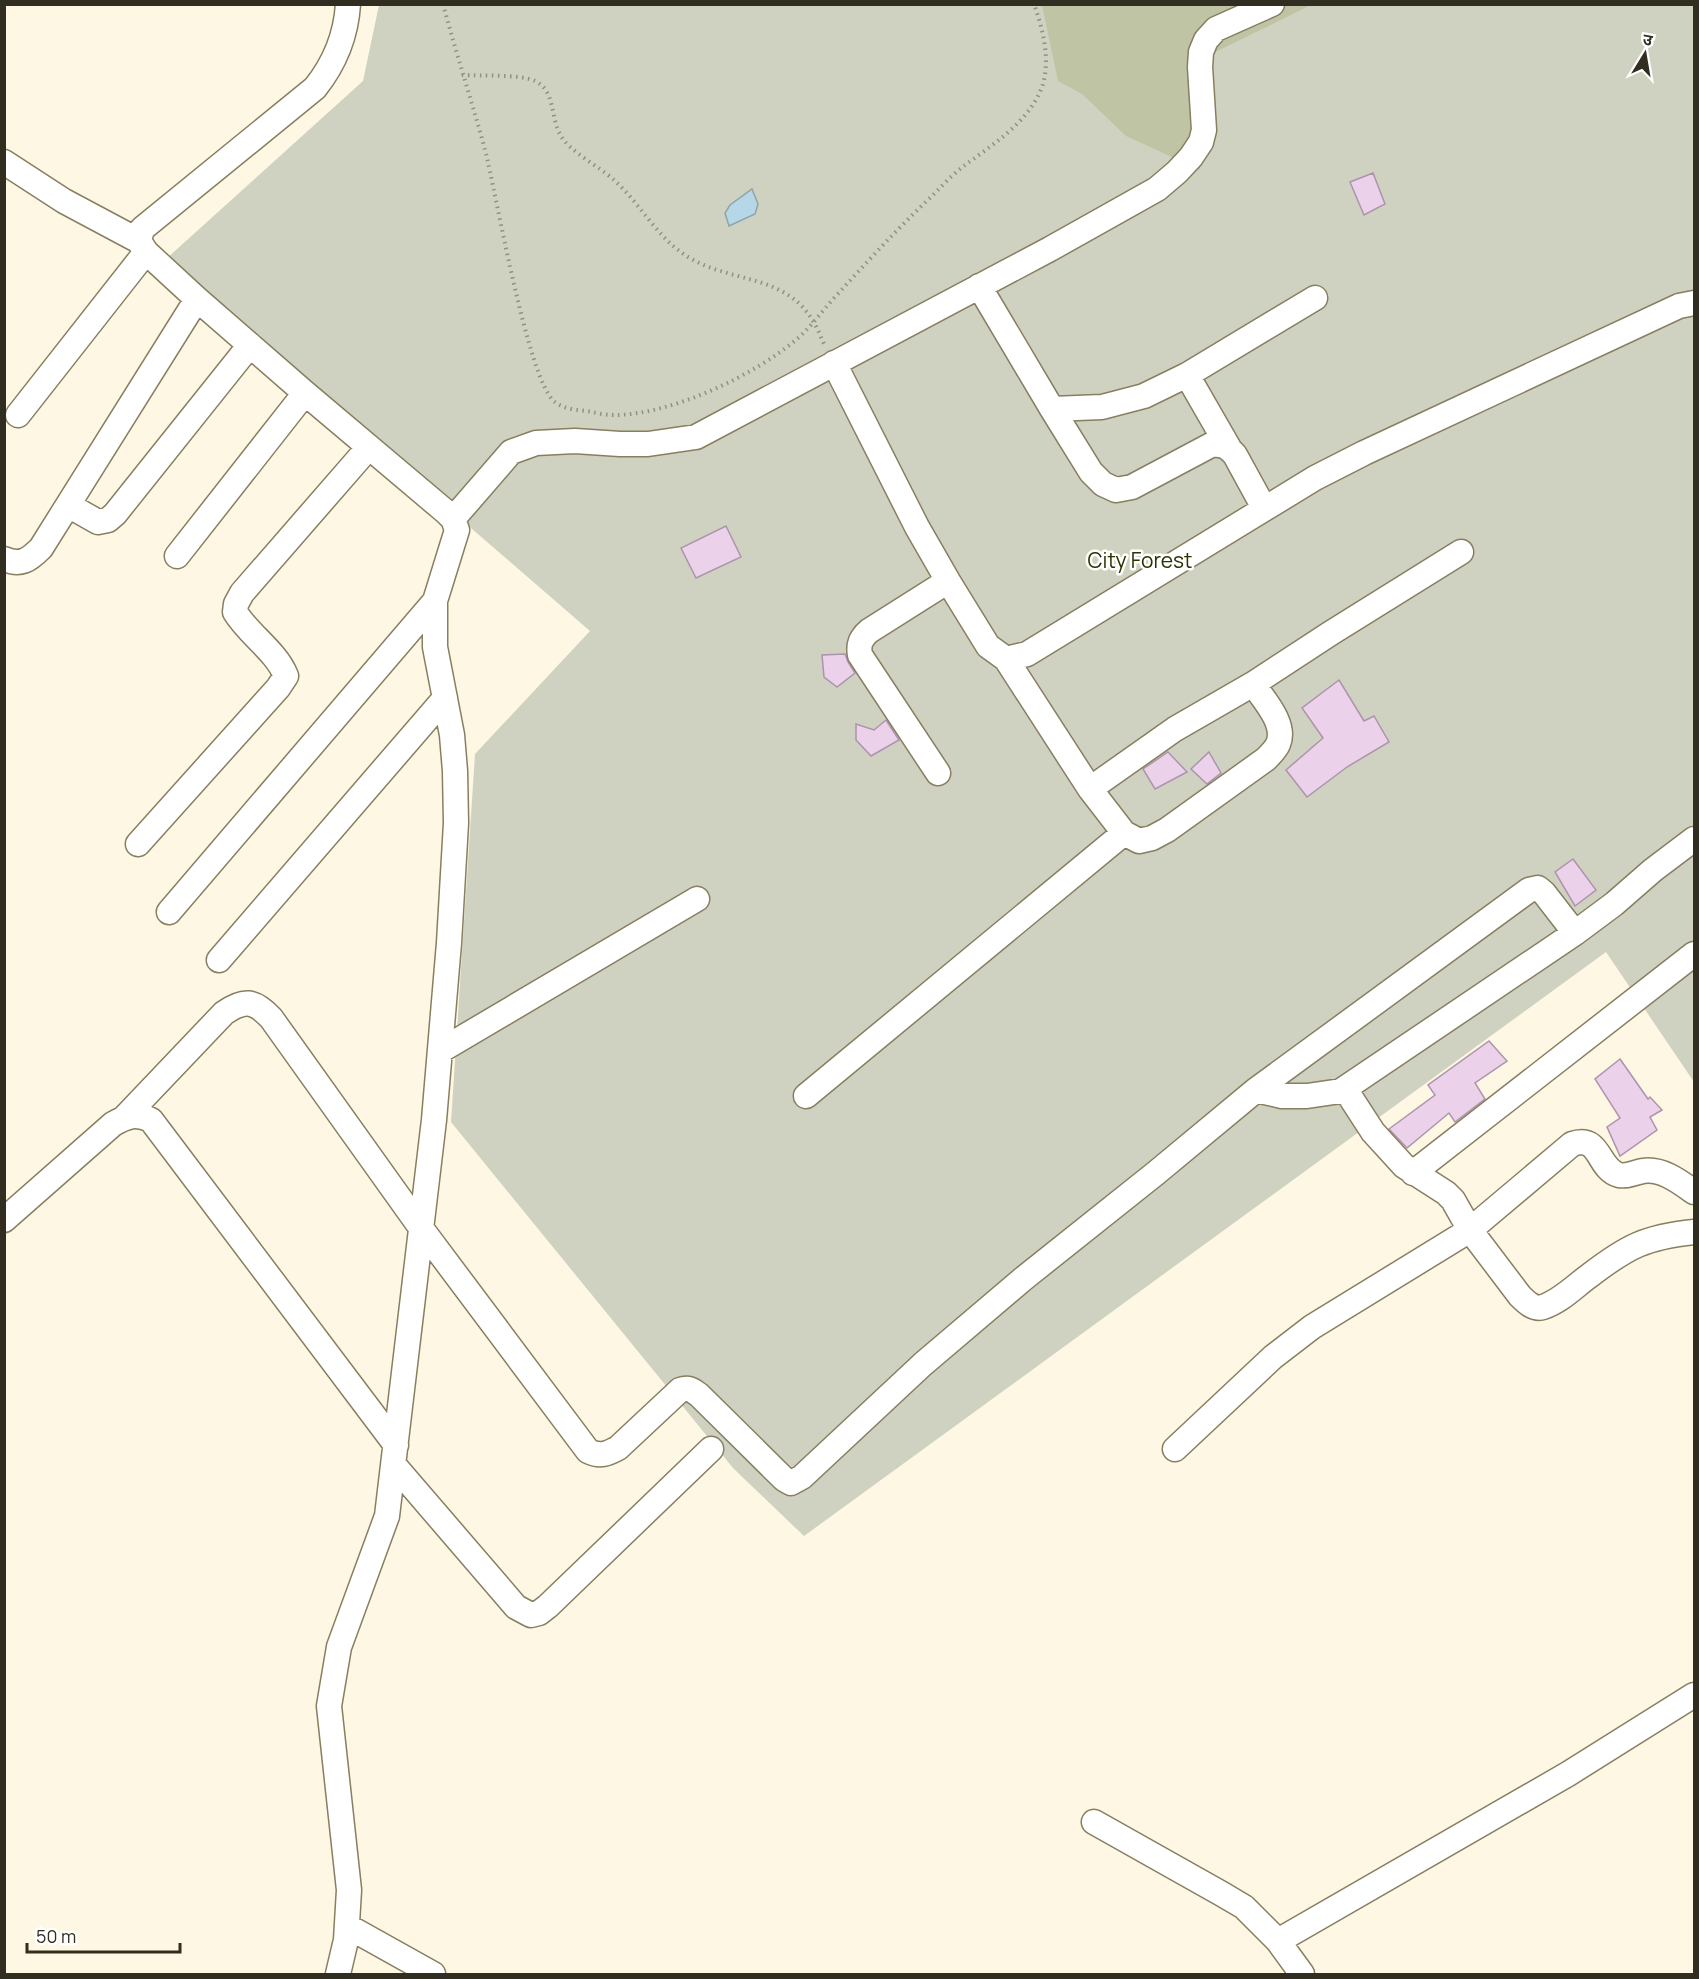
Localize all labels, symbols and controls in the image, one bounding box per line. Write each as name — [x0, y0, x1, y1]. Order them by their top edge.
north arrow — [1615, 24, 1675, 84]
text: उ — [1641, 28, 1655, 51]
park label: City Forest — [1087, 546, 1193, 574]
scale bar — [27, 1916, 180, 1954]
text: 50 m — [36, 1924, 76, 1948]

